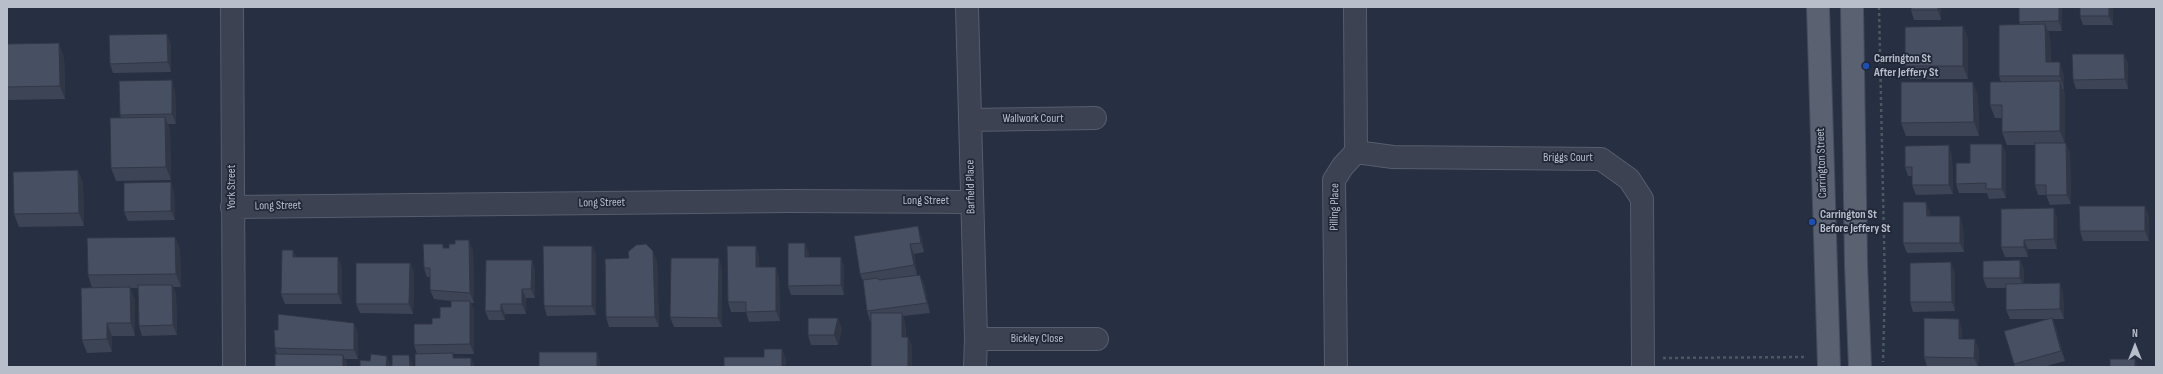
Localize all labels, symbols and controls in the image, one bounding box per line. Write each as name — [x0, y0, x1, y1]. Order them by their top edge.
place label: Carrington St After Jeffery St — [1874, 52, 1938, 80]
marker: Carrington St After Jeffery St — [1861, 61, 1871, 71]
street label: Wallwork Court — [1002, 112, 1064, 126]
street label: Carrington Street — [1814, 128, 1830, 198]
street label: Briggs Court — [1543, 151, 1593, 165]
street label: Barfield Place — [963, 160, 979, 214]
street label: York Street — [225, 165, 239, 209]
street label: Pilling Place — [1327, 183, 1343, 231]
street label: Long Street — [903, 194, 949, 208]
street label: Long Street — [579, 195, 625, 211]
street label: Long Street — [255, 198, 301, 214]
place label: Carrington St Before Jeffery St — [1820, 208, 1891, 236]
marker: Carrington St Before Jeffery St — [1807, 217, 1817, 227]
north arrow — [2115, 326, 2155, 366]
text: N — [2132, 327, 2138, 340]
street label: Bickley Close — [1011, 332, 1063, 346]

